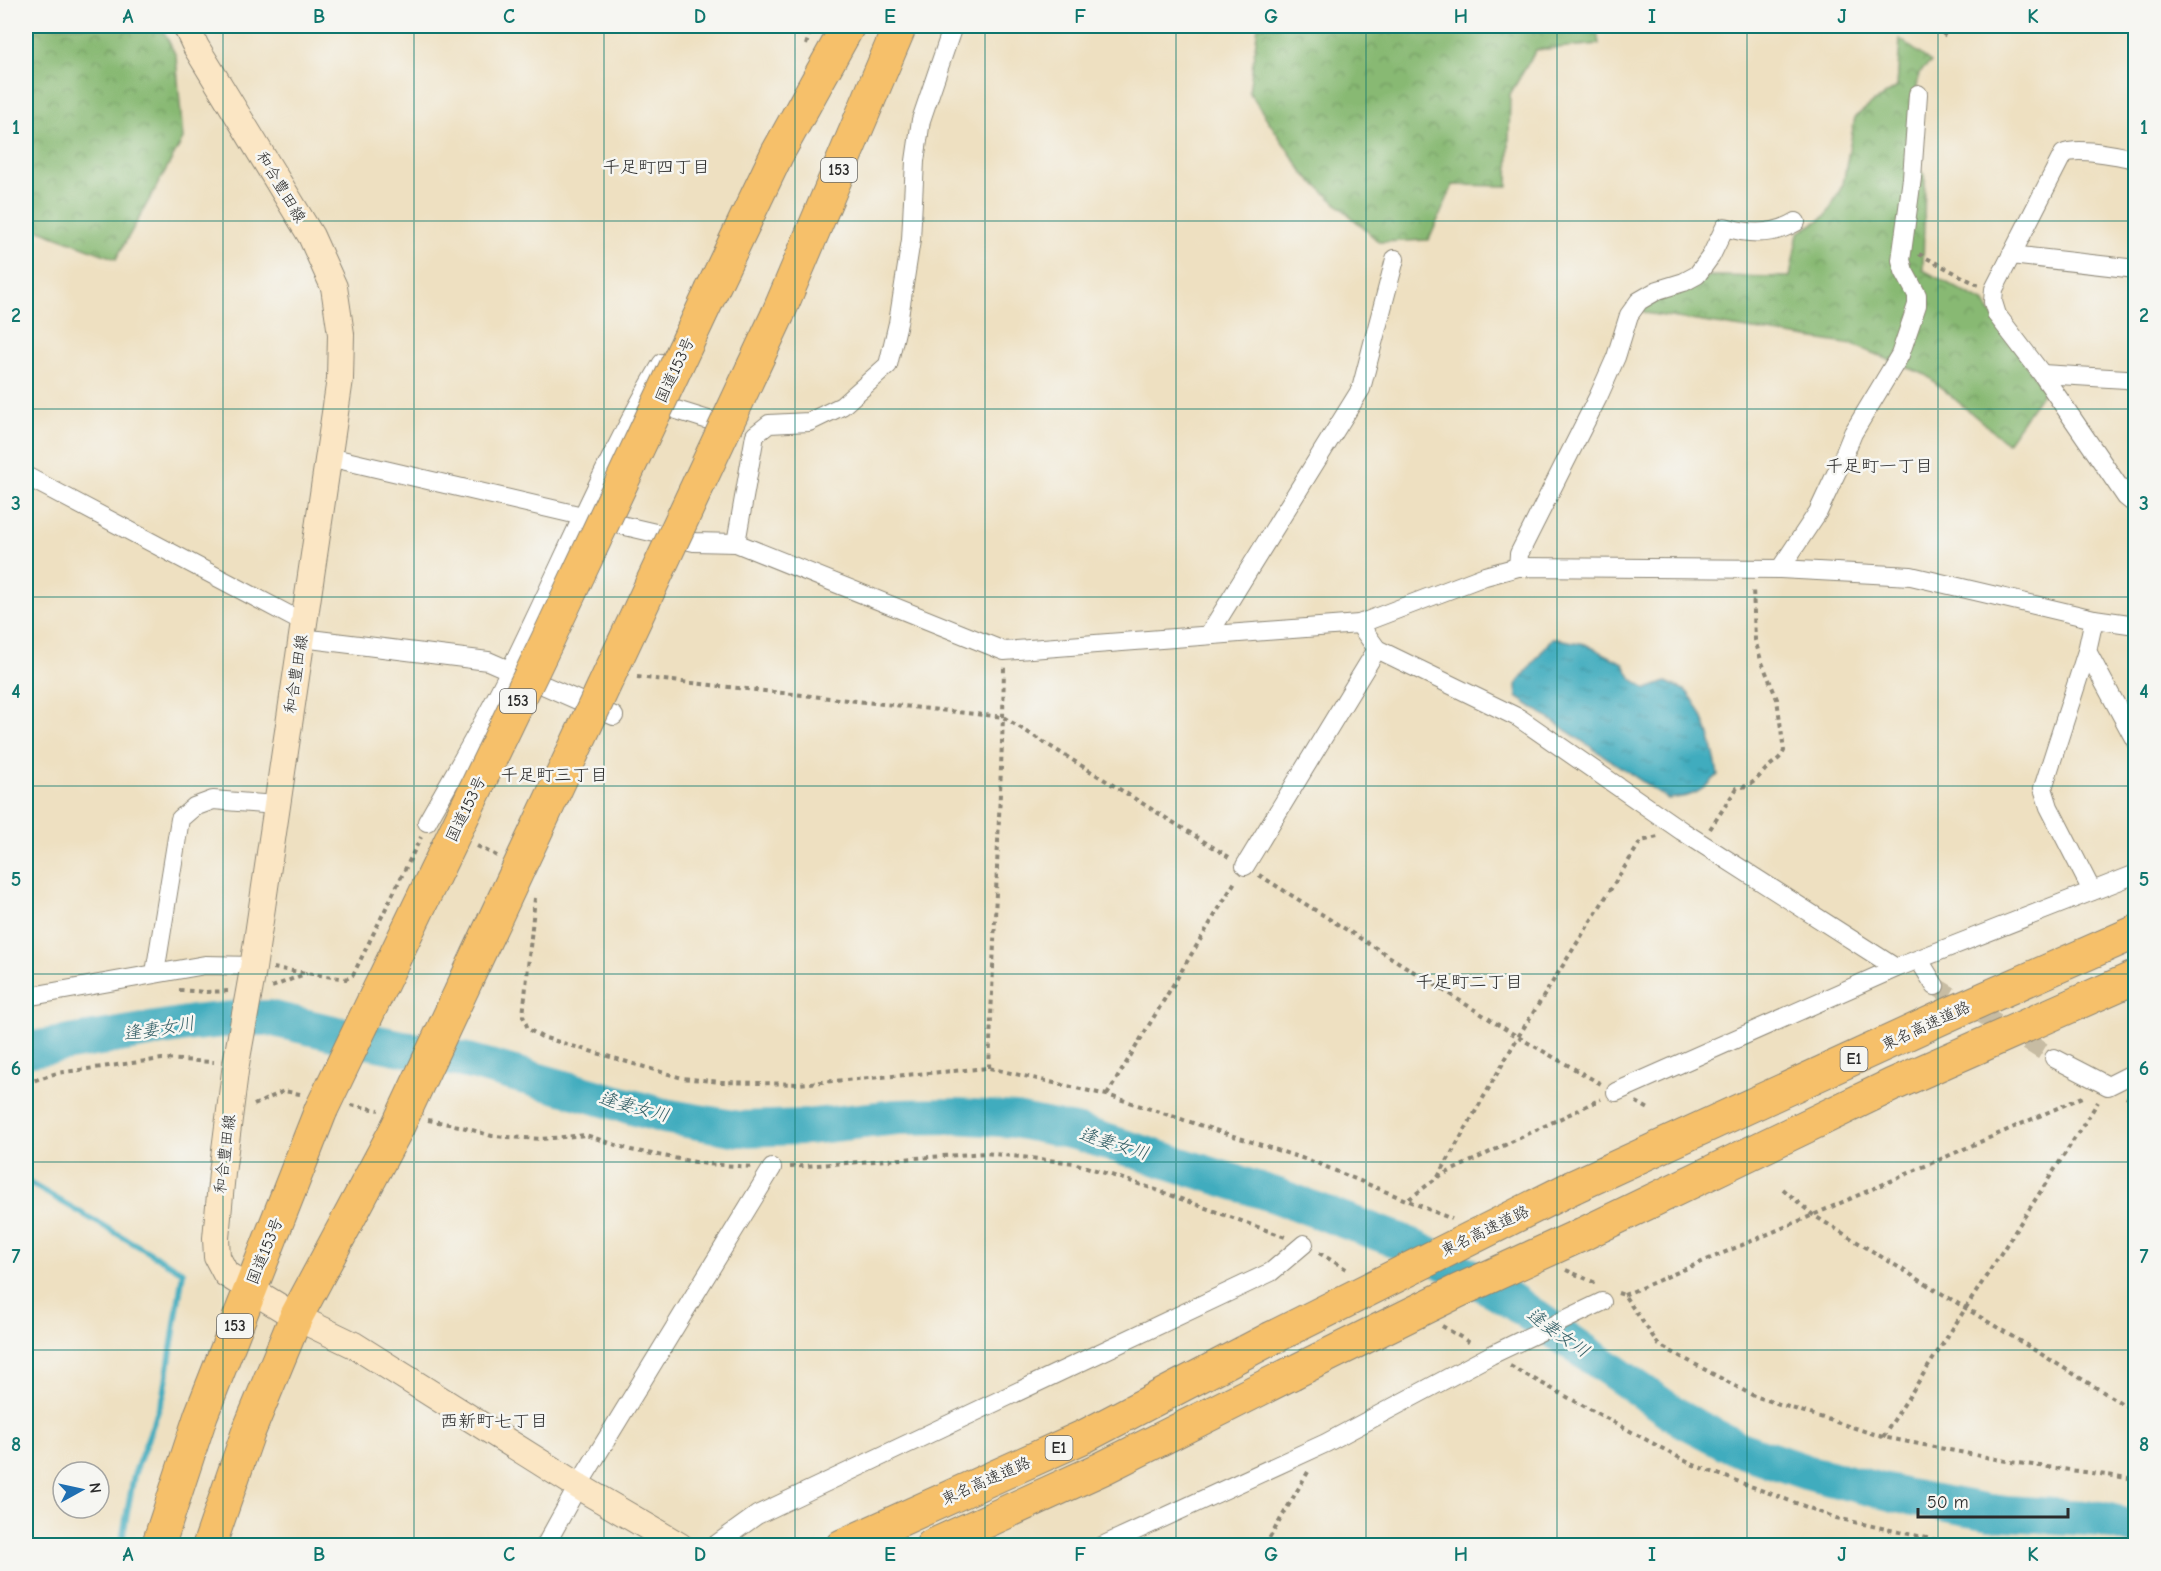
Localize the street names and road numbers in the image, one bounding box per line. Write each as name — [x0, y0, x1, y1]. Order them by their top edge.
street label: 和合豊田線 — [253, 148, 309, 226]
road number: 153 — [821, 158, 857, 182]
street label: 国道153号 — [652, 334, 698, 406]
street label: 和合豊田線 — [281, 633, 311, 715]
road number: 153 — [500, 689, 536, 713]
street label: 国道153号 — [442, 773, 490, 845]
street label: 東名高速道路 — [1879, 998, 1973, 1054]
road number: E1 — [1840, 1047, 1868, 1071]
street label: 和合豊田線 — [211, 1113, 239, 1195]
street label: 東名高速道路 — [1438, 1202, 1532, 1260]
street label: 国道153号 — [243, 1215, 287, 1287]
road number: 153 — [217, 1314, 253, 1338]
road number: E1 — [1046, 1436, 1072, 1460]
street label: 東名高速道路 — [938, 1453, 1034, 1509]

